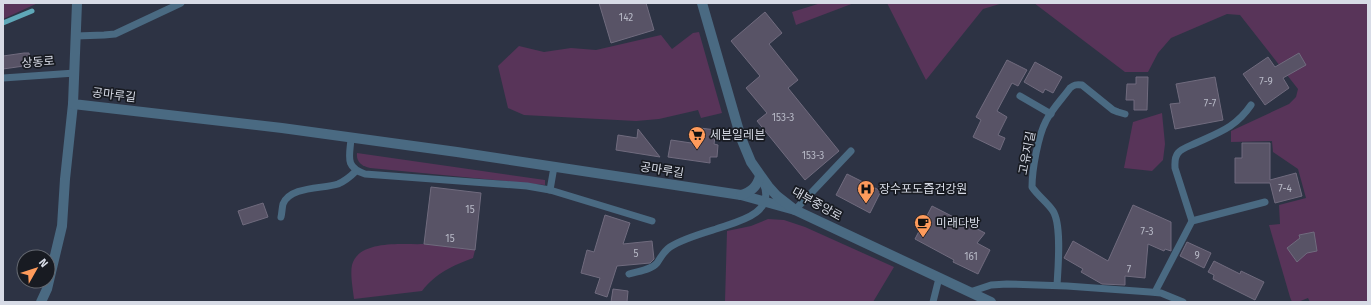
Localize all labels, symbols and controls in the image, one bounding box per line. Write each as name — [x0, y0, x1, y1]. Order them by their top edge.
house number: 142 — [619, 12, 633, 24]
street label: 상동로 — [21, 54, 55, 70]
house number: 7-9 — [1259, 76, 1273, 88]
street label: 공마루길 — [91, 85, 137, 105]
house number: 7-7 — [1204, 98, 1217, 110]
house number: 153-3 — [772, 112, 794, 124]
supermarket icon: 세븐일레븐 — [687, 125, 707, 150]
place label: 세븐일레븐 — [710, 128, 765, 142]
street label: 고유지길 — [1016, 130, 1038, 176]
house number: 153-3 — [802, 150, 824, 162]
street label: 공마루길 — [639, 160, 685, 180]
hospital icon: 장수포도즙건강원 — [856, 179, 876, 204]
place label: 장수포도즙건강원 — [879, 182, 967, 196]
house number: 7-4 — [1278, 183, 1293, 195]
street label: 대부중앙로 — [789, 184, 845, 224]
house number: 15 — [465, 204, 475, 216]
cafe icon: 미래다방 — [913, 213, 933, 238]
place label: 미래다방 — [936, 216, 980, 230]
house number: 7-3 — [1141, 226, 1153, 238]
house number: 15 — [445, 233, 455, 245]
house number: 5 — [633, 248, 639, 260]
north arrow — [16, 249, 56, 289]
house number: 9 — [1194, 250, 1200, 262]
house number: 161 — [964, 251, 978, 263]
text: N — [36, 256, 51, 270]
house number: 7 — [1127, 264, 1132, 276]

